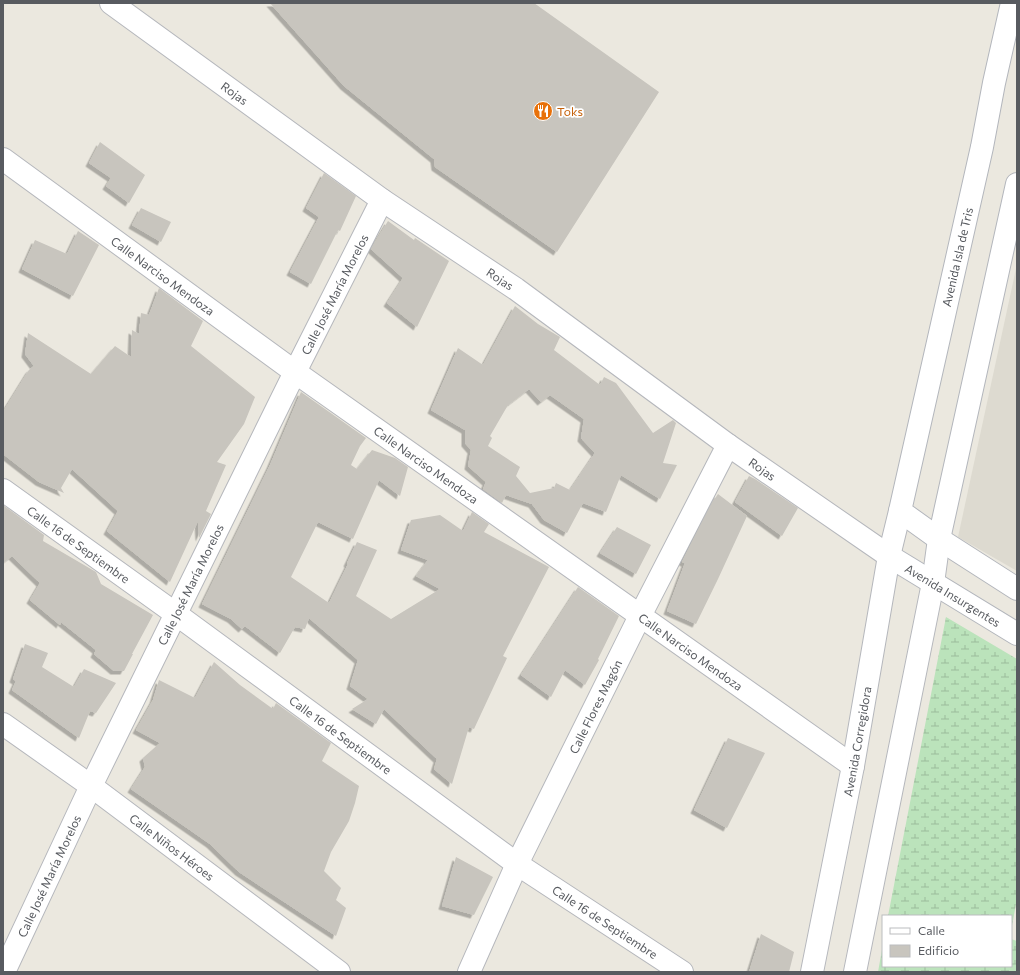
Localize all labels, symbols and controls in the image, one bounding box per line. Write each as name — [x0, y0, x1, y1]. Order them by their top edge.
street label: Rojas — [219, 79, 251, 107]
restaurant icon: Toks — [532, 100, 554, 122]
place label: Toks — [557, 104, 583, 118]
street label: Avenida Isla de Tris — [939, 206, 975, 308]
street label: Calle José María Morelos — [298, 232, 371, 357]
street label: Calle Narciso Mendoza — [109, 233, 217, 318]
street label: Rojas — [484, 265, 516, 293]
street label: Calle Narciso Mendoza — [371, 423, 481, 506]
street label: Rojas — [746, 455, 779, 483]
street label: Calle 16 de Septiembre — [25, 503, 133, 586]
street label: Calle José María Morelos — [155, 522, 226, 647]
street label: Avenida Insurgentes — [903, 561, 1003, 629]
street label: Calle Narciso Mendoza — [636, 610, 746, 693]
street label: Calle Flores Magón — [566, 657, 624, 756]
street label: Avenida Corregidora — [840, 685, 874, 798]
street label: Calle 16 de Septiembre — [287, 693, 394, 777]
street label: Calle Niños Héroes — [127, 811, 217, 883]
street label: Calle José María Morelos — [14, 813, 83, 939]
street label: Calle 16 de Septiembre — [550, 882, 660, 961]
legend — [882, 915, 1012, 967]
text: Calle — [918, 923, 945, 937]
text: Edificio — [918, 943, 959, 957]

